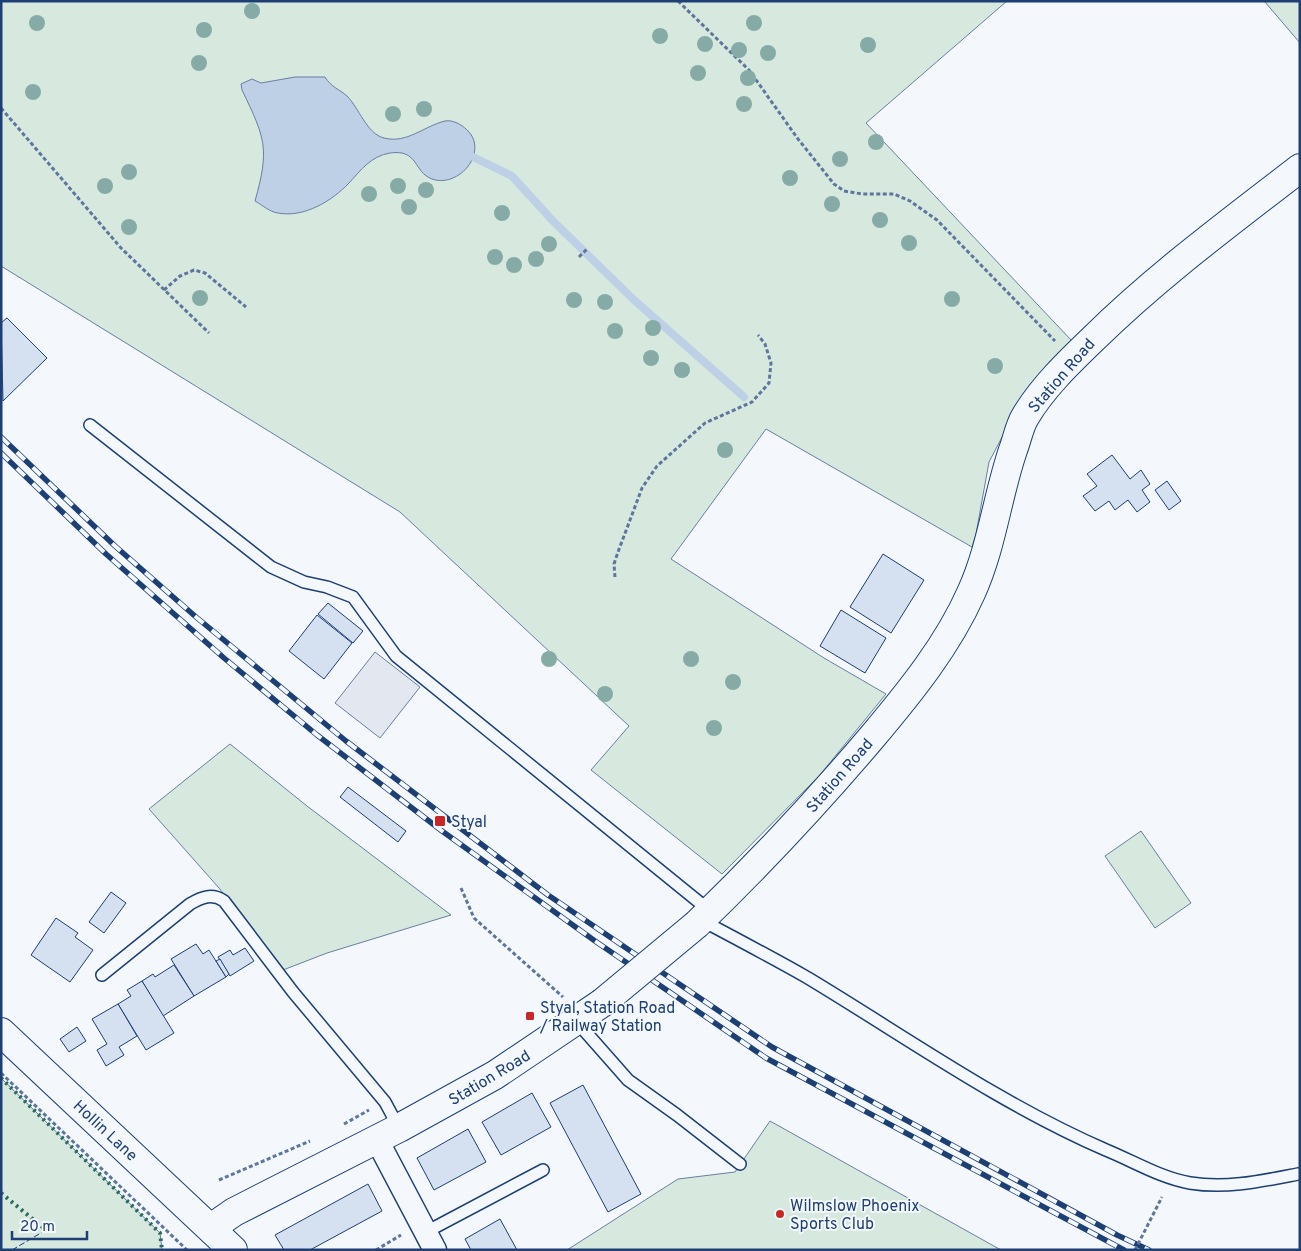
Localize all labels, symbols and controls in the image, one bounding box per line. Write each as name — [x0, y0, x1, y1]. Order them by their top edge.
street label: Station Road — [1025, 335, 1100, 418]
street label: Station Road — [803, 735, 878, 818]
place label: Styal — [451, 813, 487, 833]
marker: Styal — [433, 814, 447, 828]
place label: Styal, Station Road / Railway Station — [539, 999, 675, 1037]
marker: Styal, Station Road / Railway Station — [524, 1010, 536, 1022]
street label: Station Road — [445, 1046, 535, 1111]
street label: Hollin Lane — [68, 1097, 141, 1166]
place label: Wilmslow Phoenix Sports Club — [790, 1197, 920, 1235]
scale bar — [12, 1208, 88, 1240]
marker: Wilmslow Phoenix Sports Club — [774, 1208, 786, 1220]
text: 20 m — [20, 1218, 55, 1237]

